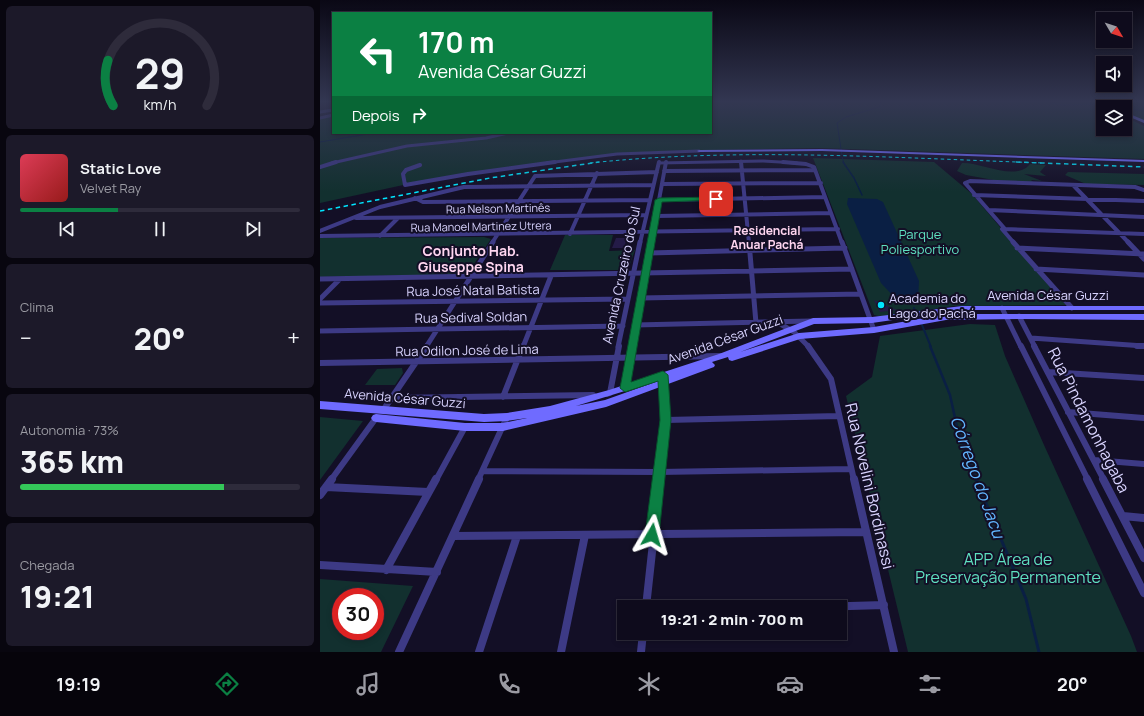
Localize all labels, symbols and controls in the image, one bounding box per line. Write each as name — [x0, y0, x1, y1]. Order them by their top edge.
north arrow — [1096, 12, 1132, 48]
map controls — [1096, 12, 1132, 136]
text: 170 m — [418, 23, 494, 61]
icon: left — [352, 28, 404, 80]
text: 29 — [135, 44, 185, 100]
button: sound — [1096, 56, 1132, 92]
text: Avenida César Guzzi — [418, 59, 586, 83]
text: km/h — [143, 94, 177, 113]
button: layers — [1096, 100, 1132, 136]
icon: right — [408, 104, 430, 126]
text: Depois — [352, 105, 400, 126]
text: Static Love — [80, 158, 161, 179]
text: Velvet Ray — [80, 179, 141, 197]
pin — [699, 182, 733, 216]
icon: arrive — [705, 188, 727, 210]
street label: Rua Nelson Martinês — [446, 200, 551, 216]
street label: Avenida Cruzeiro do Sul — [598, 205, 644, 345]
street label: Rua Manoel Martinez Utrera — [410, 217, 552, 235]
icon: previous — [56, 218, 78, 240]
icon: pause — [149, 218, 171, 240]
icon: next — [242, 218, 264, 240]
district label: Residencial Anuar Pachá — [731, 222, 804, 253]
park label: Parque Poliesportivo — [881, 225, 959, 258]
district label: Conjunto Hab. Giuseppe Spina — [418, 241, 524, 276]
street label: Rua José Natal Batista — [406, 280, 540, 300]
street label: Avenida César Guzzi — [987, 286, 1109, 304]
place label: Academia do Lago do Pachá — [889, 289, 976, 322]
text: Clima — [20, 298, 54, 316]
marker: Academia do Lago do Pachá — [876, 300, 886, 310]
street label: Rua Sedival Soldan — [415, 307, 527, 327]
street label: Avenida César Guzzi — [665, 310, 785, 368]
text: 20° — [134, 318, 186, 359]
text: − — [20, 323, 32, 353]
text: + — [287, 323, 300, 353]
street label: Rua Odilon José de Lima — [395, 340, 539, 360]
street label: Rua Pindamonhagaba — [1043, 344, 1135, 496]
street label: Avenida César Guzzi — [344, 384, 466, 412]
street label: Rua Novelini Bordinassi — [840, 401, 900, 571]
water label: Córrego do Jacu — [945, 413, 1011, 543]
text: Autonomia · 73% — [20, 421, 119, 439]
text: 365 km — [20, 441, 124, 482]
position arrow — [631, 514, 673, 556]
park label: APP Área de Preservação Permanente — [915, 548, 1101, 588]
text: Chegada — [20, 556, 74, 574]
text: 19:21 — [20, 576, 95, 617]
speed limit sign: 30 — [332, 588, 384, 640]
text: 19:21 · 2 min · 700 m — [661, 609, 803, 630]
icon: directions — [213, 670, 241, 698]
icon: music — [354, 670, 382, 698]
icon: phone — [495, 670, 523, 698]
icon: climate — [635, 670, 663, 698]
icon: car — [776, 670, 804, 698]
icon: filters — [916, 670, 944, 698]
text: 19:19 — [56, 672, 101, 696]
text: 20° — [1057, 672, 1088, 696]

